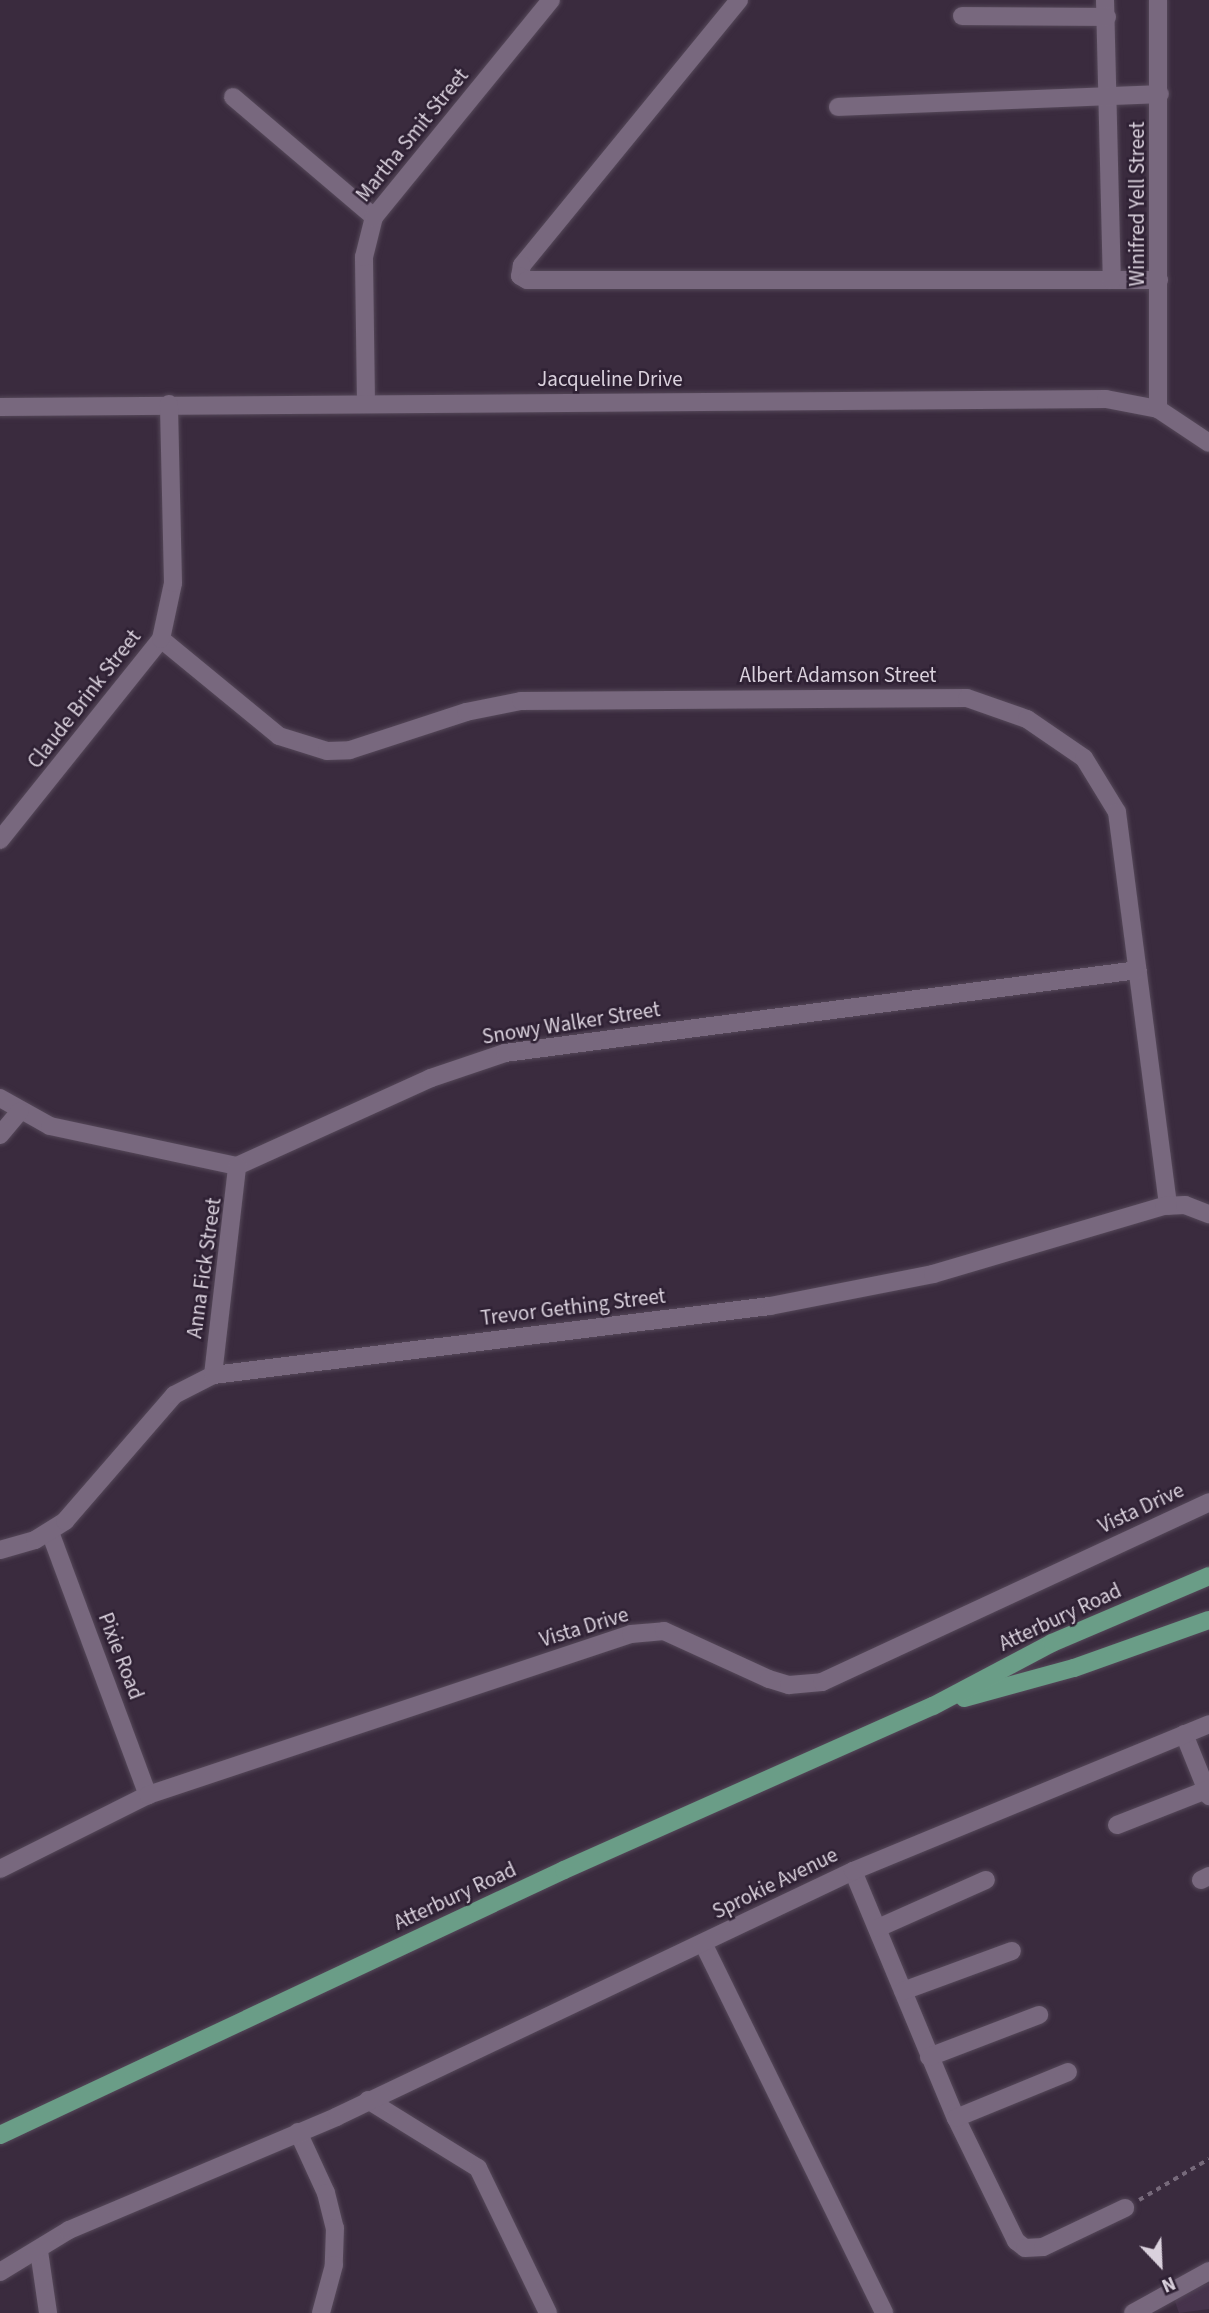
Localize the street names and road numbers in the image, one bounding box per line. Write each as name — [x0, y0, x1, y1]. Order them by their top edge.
street label: Martha Smit Street — [351, 63, 473, 207]
street label: Winifred Yell Street — [1124, 122, 1150, 286]
street label: Jacqueline Drive — [537, 366, 683, 392]
street label: Claude Brink Street — [22, 625, 146, 773]
street label: Albert Adamson Street — [740, 662, 936, 688]
street label: Snowy Walker Street — [480, 996, 662, 1050]
street label: Anna Fick Street — [182, 1196, 226, 1340]
street label: Trevor Gething Street — [479, 1283, 667, 1331]
street label: Vista Drive — [1094, 1477, 1188, 1539]
street label: Atterbury Road — [995, 1578, 1125, 1656]
street label: Vista Drive — [537, 1602, 631, 1652]
street label: Pixie Road — [93, 1609, 149, 1703]
street label: Sprokie Avenue — [708, 1842, 842, 1924]
street label: Atterbury Road — [390, 1857, 520, 1935]

